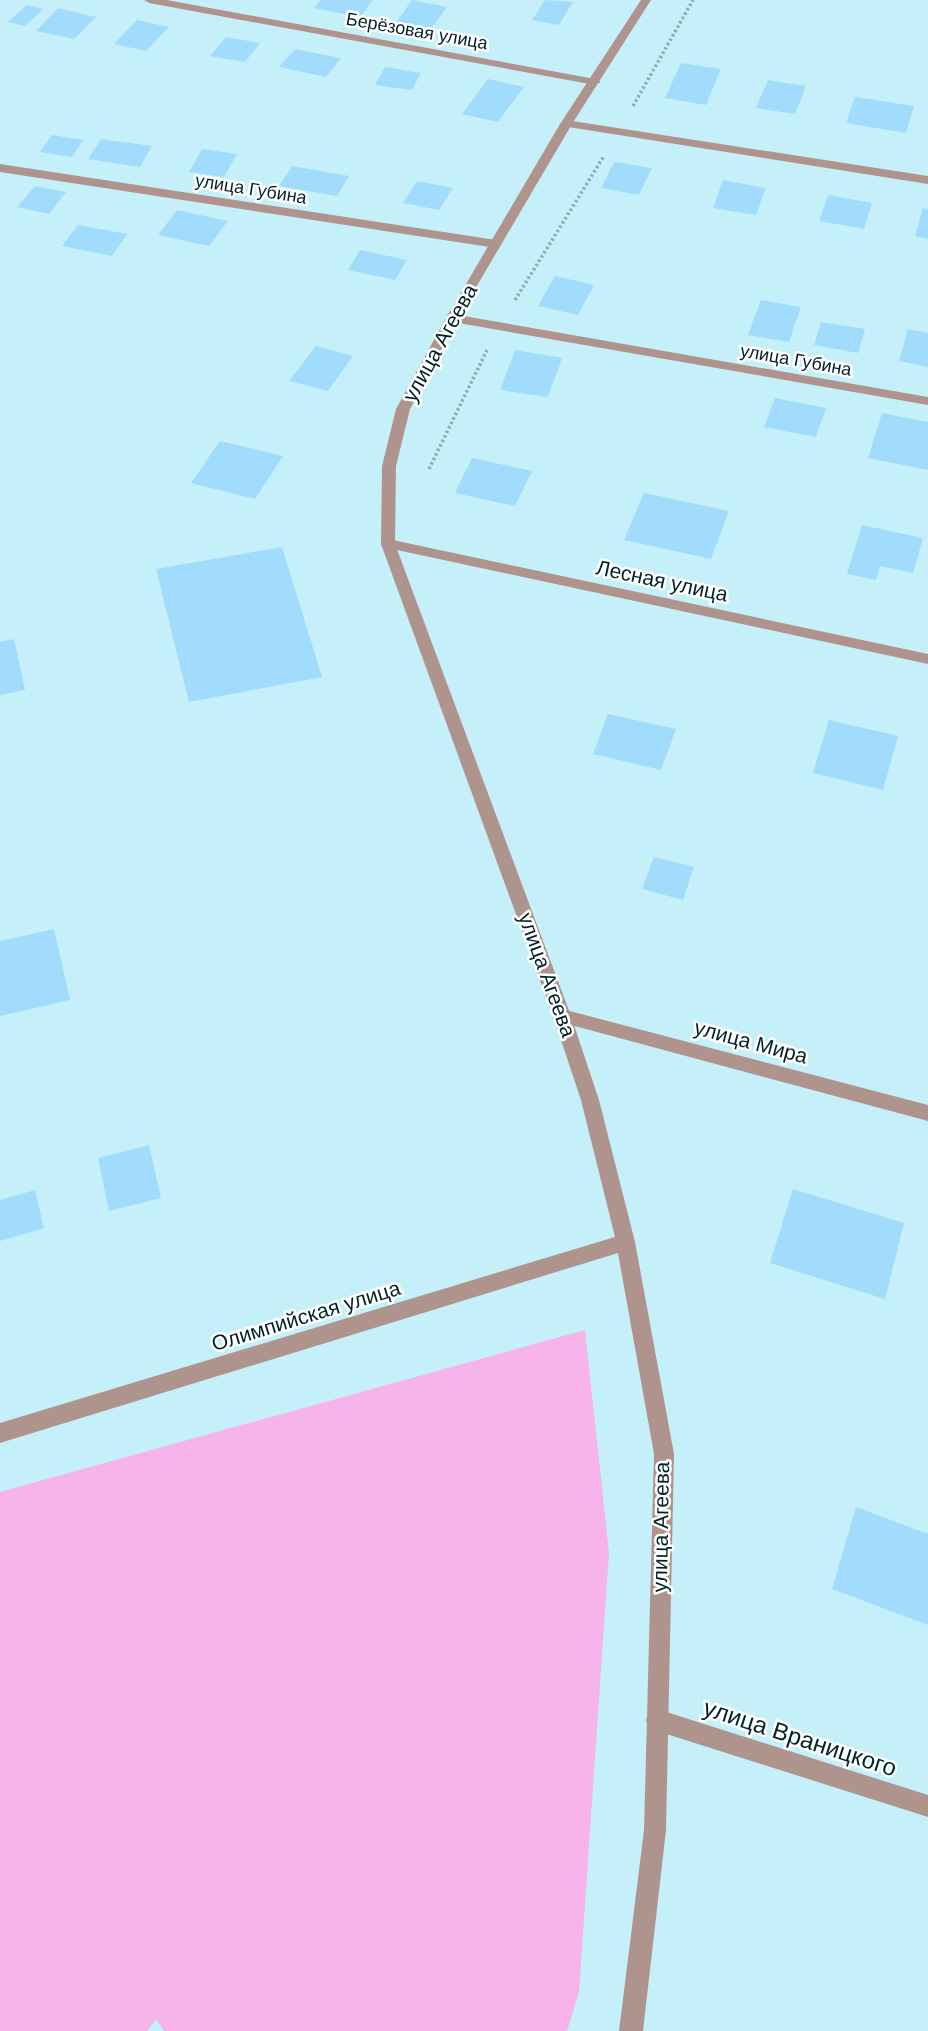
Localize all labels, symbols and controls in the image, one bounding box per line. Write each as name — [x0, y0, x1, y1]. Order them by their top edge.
street label: Берёзовая улица — [345, 9, 490, 53]
street label: улица Губина — [194, 170, 309, 208]
street label: улица Агеева — [398, 280, 481, 406]
street label: улица Губина — [739, 340, 854, 380]
street label: Лесная улица — [594, 555, 730, 606]
street label: улица Агеева — [514, 909, 581, 1040]
street label: улица Мира — [692, 1015, 811, 1068]
street label: Олимпийская улица — [209, 1276, 403, 1355]
street label: улица Агеева — [648, 1461, 673, 1593]
street label: улица Враницкого — [700, 1694, 900, 1781]

